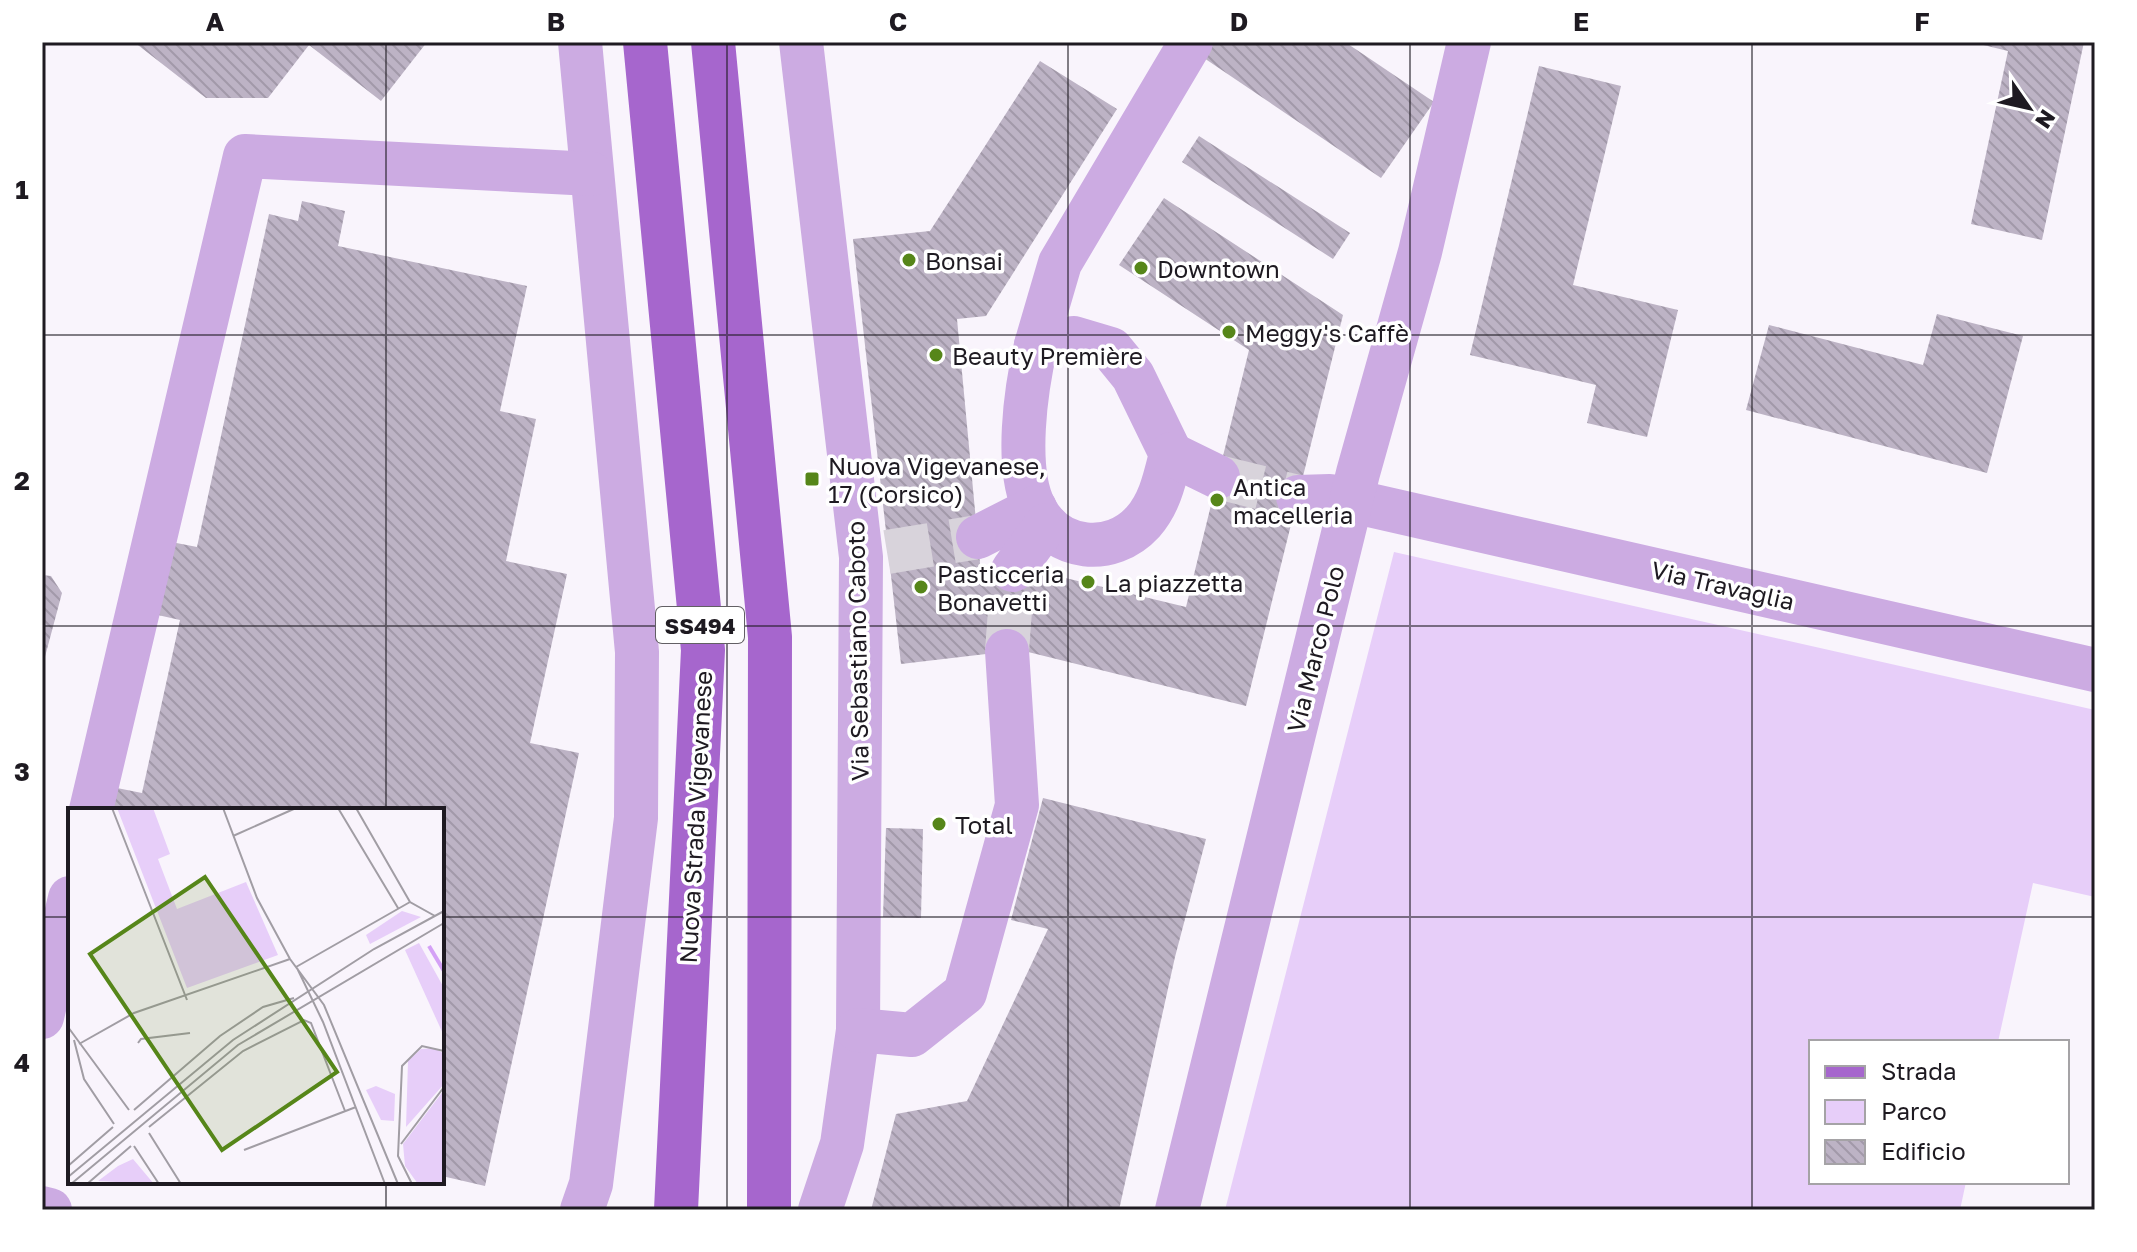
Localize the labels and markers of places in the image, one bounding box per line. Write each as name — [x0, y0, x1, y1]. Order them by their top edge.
place label: Bonsai — [925, 246, 1003, 275]
marker: Bonsai — [900, 251, 918, 269]
place label: Downtown — [1157, 254, 1280, 283]
marker: Downtown — [1132, 259, 1150, 277]
place label: Meggy's Caffè — [1245, 318, 1409, 347]
marker: Meggy's Caffè — [1220, 323, 1238, 341]
place label: Beauty Première — [952, 341, 1143, 370]
marker: Beauty Première — [927, 346, 945, 364]
place label: Nuova Vigevanese, 17 (Corsico) — [828, 451, 1046, 508]
marker: Nuova Vigevanese, 17 (Corsico) — [803, 470, 821, 488]
place label: Antica macelleria — [1233, 472, 1353, 529]
marker: Antica macelleria — [1208, 491, 1226, 509]
place label: Pasticceria Bonavetti — [937, 559, 1064, 616]
place label: La piazzetta — [1104, 568, 1243, 597]
marker: La piazzetta — [1079, 573, 1097, 591]
marker: Pasticceria Bonavetti — [912, 578, 930, 596]
place label: Total — [955, 810, 1013, 839]
marker: Total — [930, 815, 948, 833]

